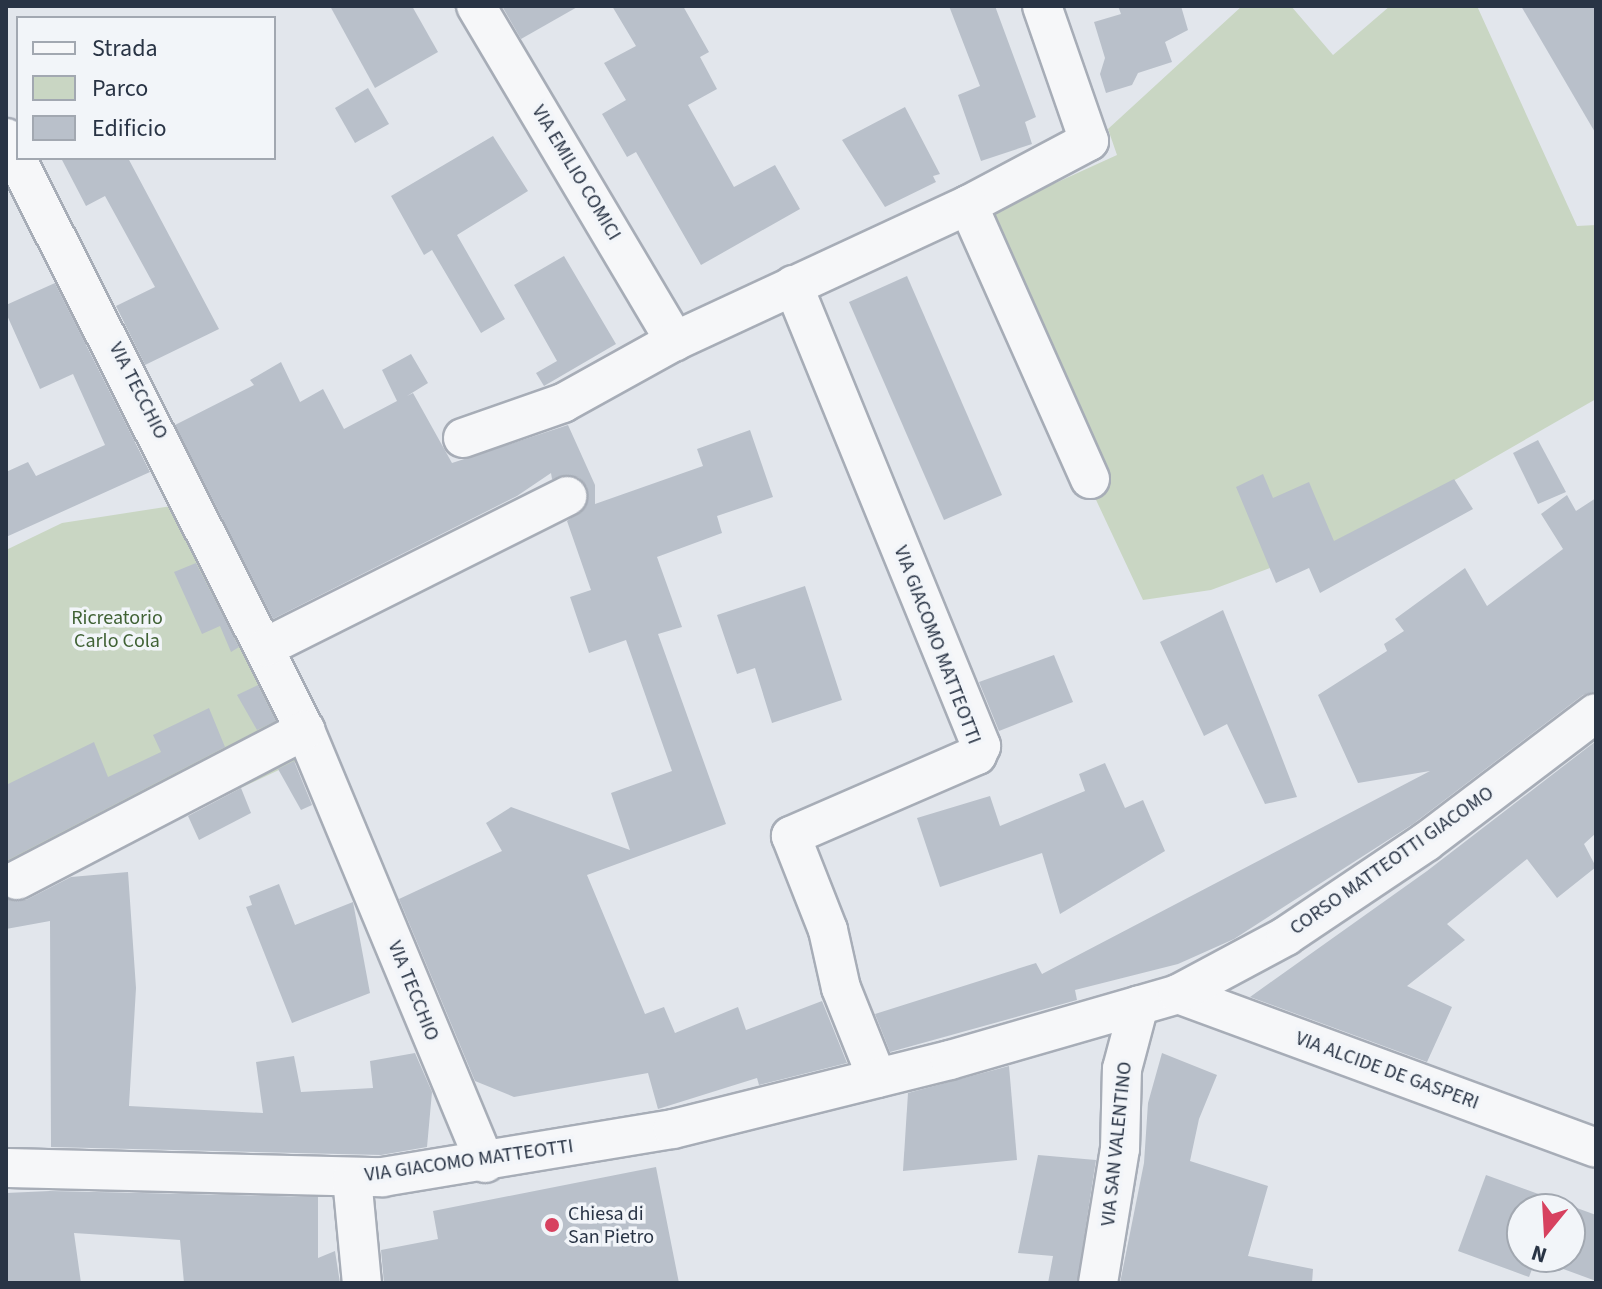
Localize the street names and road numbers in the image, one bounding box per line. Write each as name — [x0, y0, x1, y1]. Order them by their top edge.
street label: VIA EMILIO COMICI — [526, 101, 626, 245]
street label: VIA TECCHIO — [103, 339, 173, 443]
street label: VIA GIACOMO MATTEOTTI — [888, 542, 986, 748]
street label: CORSO MATTEOTTI GIACOMO — [1286, 781, 1498, 941]
street label: VIA TECCHIO — [382, 938, 444, 1044]
street label: VIA ALCIDE DE GASPERI — [1292, 1027, 1482, 1115]
street label: VIA SAN VALENTINO — [1096, 1061, 1138, 1227]
street label: VIA GIACOMO MATTEOTTI — [363, 1134, 575, 1188]

